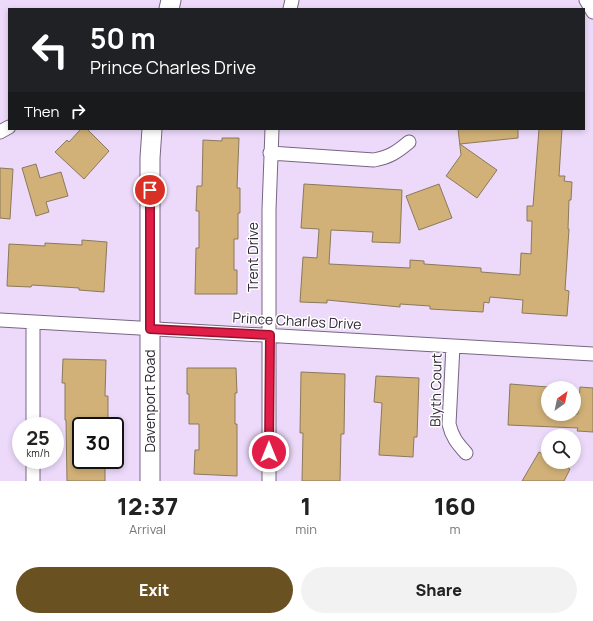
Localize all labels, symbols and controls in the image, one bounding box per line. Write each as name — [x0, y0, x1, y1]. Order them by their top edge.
text: 50 m — [90, 19, 156, 57]
icon: left — [24, 24, 76, 76]
text: Prince Charles Drive — [90, 55, 256, 79]
icon: right — [67, 100, 89, 122]
text: Then — [24, 101, 59, 122]
pin — [133, 173, 167, 207]
icon: arrive — [139, 179, 161, 201]
street label: Trent Drive — [243, 222, 262, 292]
street label: Prince Charles Drive — [232, 308, 362, 333]
street label: Davenport Road — [140, 349, 159, 453]
street label: Blyth Court — [425, 353, 446, 427]
north arrow — [541, 381, 581, 421]
map controls — [541, 381, 581, 469]
speed limit sign: 30 — [72, 417, 124, 469]
text: 25 — [26, 424, 50, 451]
button: search — [541, 429, 581, 469]
position arrow — [248, 431, 290, 473]
text: km/h — [26, 446, 50, 460]
text: 12:37 — [117, 489, 178, 522]
text: 1 — [301, 489, 312, 522]
text: 160 — [434, 489, 476, 522]
text: Arrival — [129, 520, 166, 538]
text: min — [295, 520, 317, 538]
text: m — [449, 520, 460, 538]
button: Exit — [16, 567, 293, 613]
button: Share — [301, 567, 577, 613]

